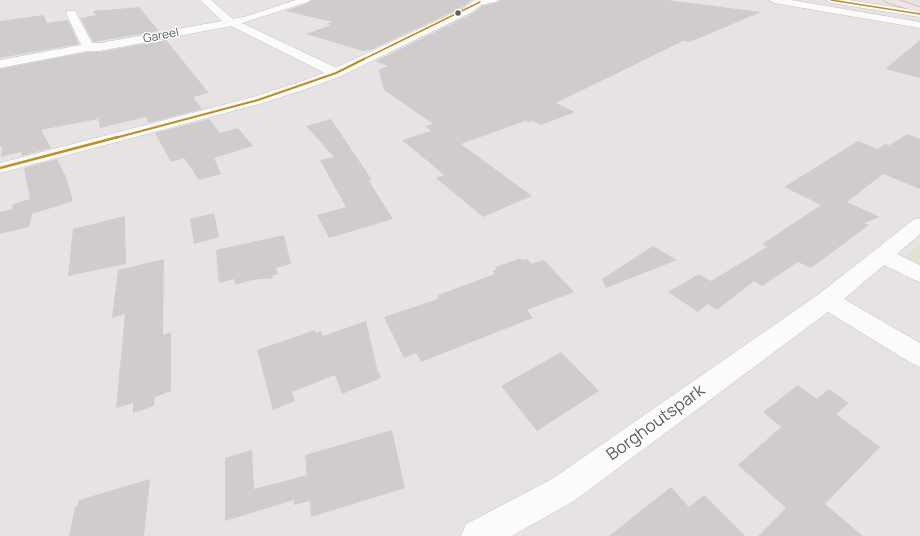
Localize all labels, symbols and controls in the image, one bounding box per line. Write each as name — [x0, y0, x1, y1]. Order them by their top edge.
unlabelled marker — [453, 8, 463, 18]
street label: Gareel — [142, 25, 180, 47]
street label: Borghoutspark — [603, 381, 709, 465]

